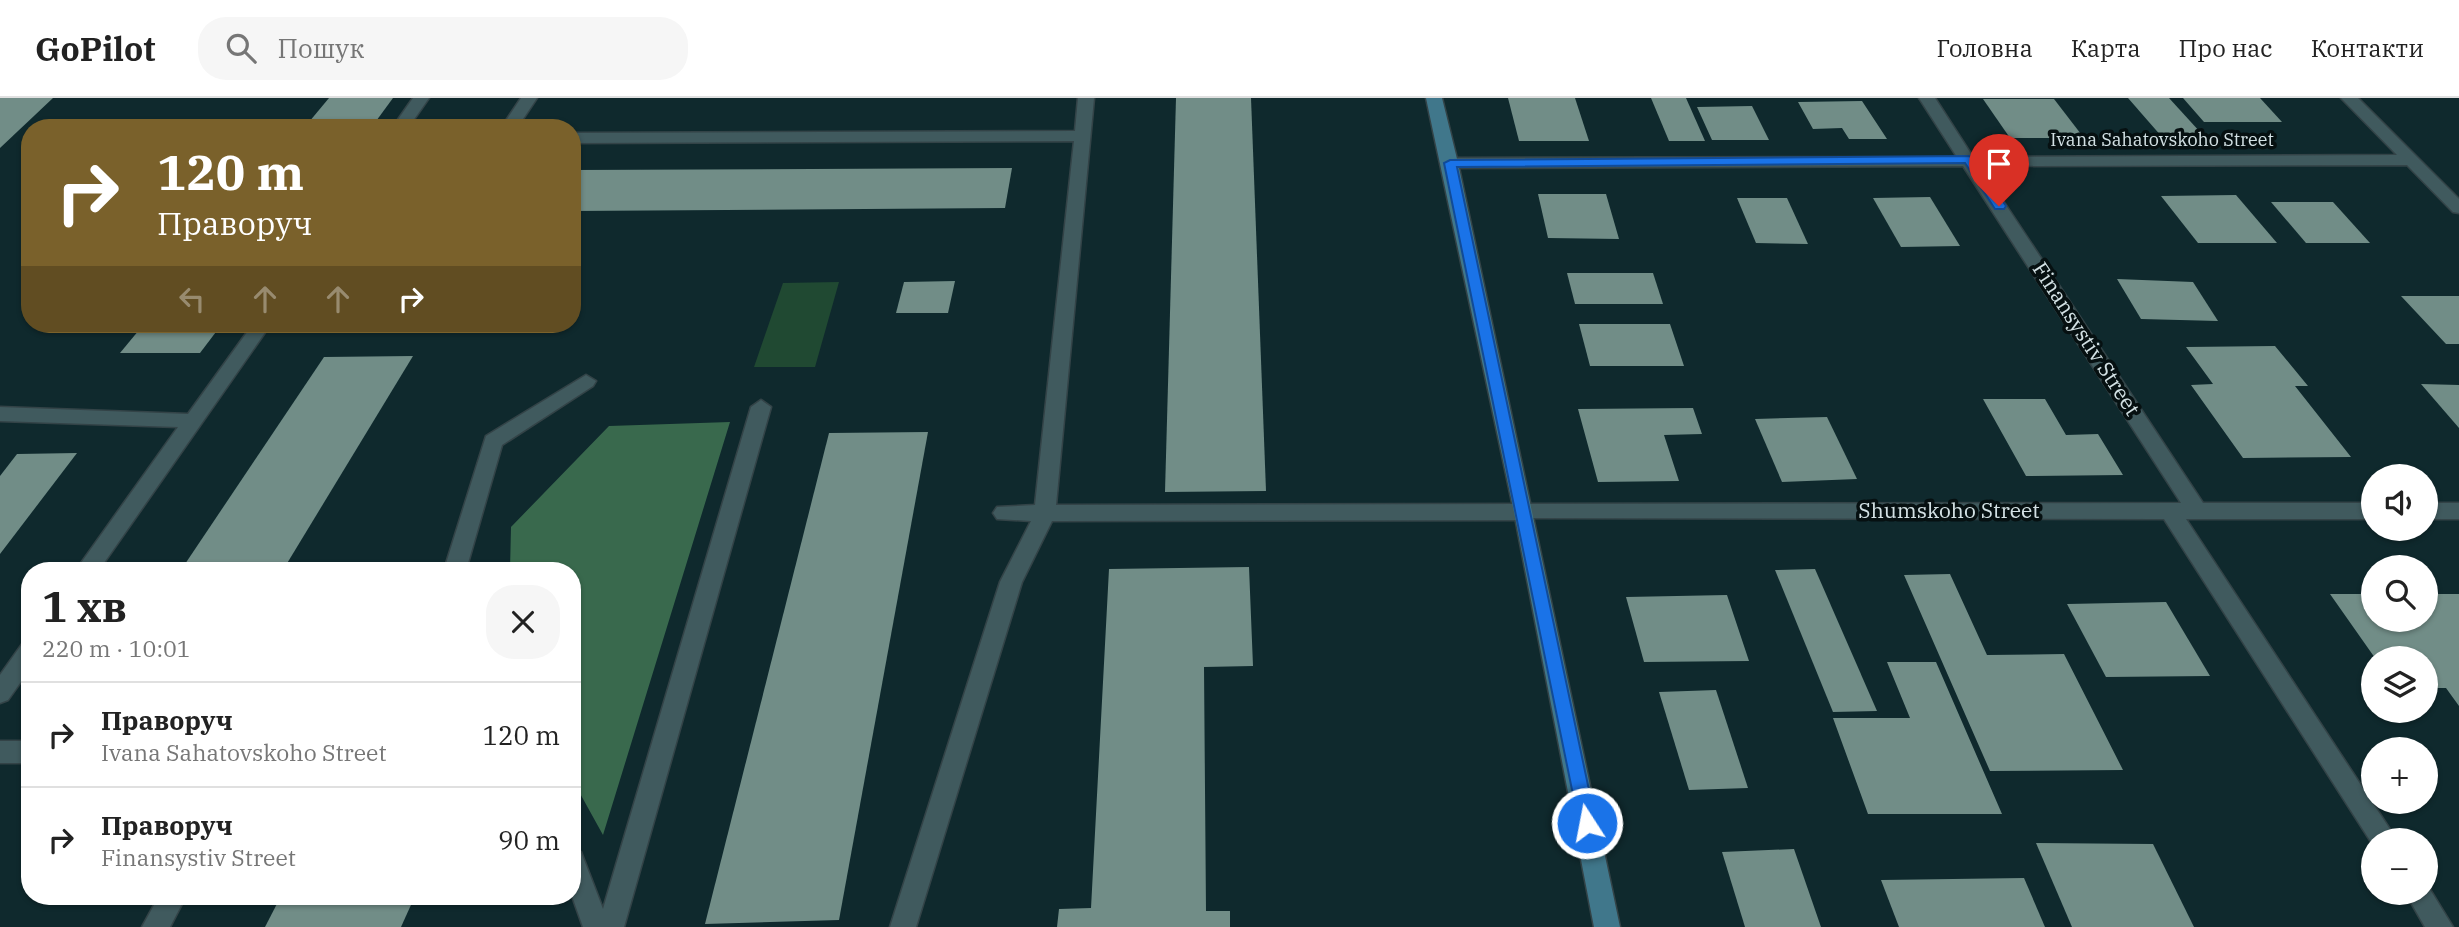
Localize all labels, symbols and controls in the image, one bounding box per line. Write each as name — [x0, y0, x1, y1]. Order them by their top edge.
search box — [198, 17, 688, 80]
text: GoPilot — [35, 27, 156, 70]
icon: search — [222, 29, 260, 67]
text: Пошук — [278, 31, 364, 65]
text: Головна — [1937, 32, 2033, 64]
text: Карта — [2071, 32, 2140, 64]
text: Про нас — [2178, 32, 2273, 64]
text: Контакти — [2311, 32, 2424, 64]
street label: Ivana Sahatovskoho Street — [2050, 128, 2274, 151]
pin — [1969, 134, 2029, 206]
text: 120 m — [157, 140, 304, 203]
icon: arrive — [1980, 145, 2018, 183]
icon: right — [42, 147, 133, 238]
text: Праворуч — [157, 202, 313, 244]
street label: Finansystiv Street — [2027, 256, 2147, 421]
icon: left — [173, 280, 211, 318]
icon: ahead — [246, 280, 284, 318]
icon: ahead — [319, 280, 357, 318]
icon: right — [392, 280, 430, 318]
map controls — [2361, 464, 2438, 905]
button: sound — [2361, 464, 2438, 541]
street label: Shumskoho Street — [1858, 496, 2040, 524]
button: search — [2361, 555, 2438, 632]
text: 1 хв — [42, 579, 127, 634]
button: close — [486, 585, 560, 659]
text: 220 m · 10:01 — [42, 633, 191, 663]
button: layers — [2361, 646, 2438, 723]
text: Праворуч — [101, 703, 233, 737]
icon: right — [42, 716, 80, 754]
text: 120 m — [482, 718, 560, 752]
text: Ivana Sahatovskoho Street — [101, 737, 387, 767]
button: + — [2361, 737, 2438, 814]
position arrow — [1550, 786, 1624, 860]
text: Праворуч — [101, 808, 233, 842]
icon: right — [42, 821, 80, 859]
text: 90 m — [498, 823, 560, 857]
button: − — [2361, 828, 2438, 905]
text: Finansystiv Street — [101, 842, 296, 872]

